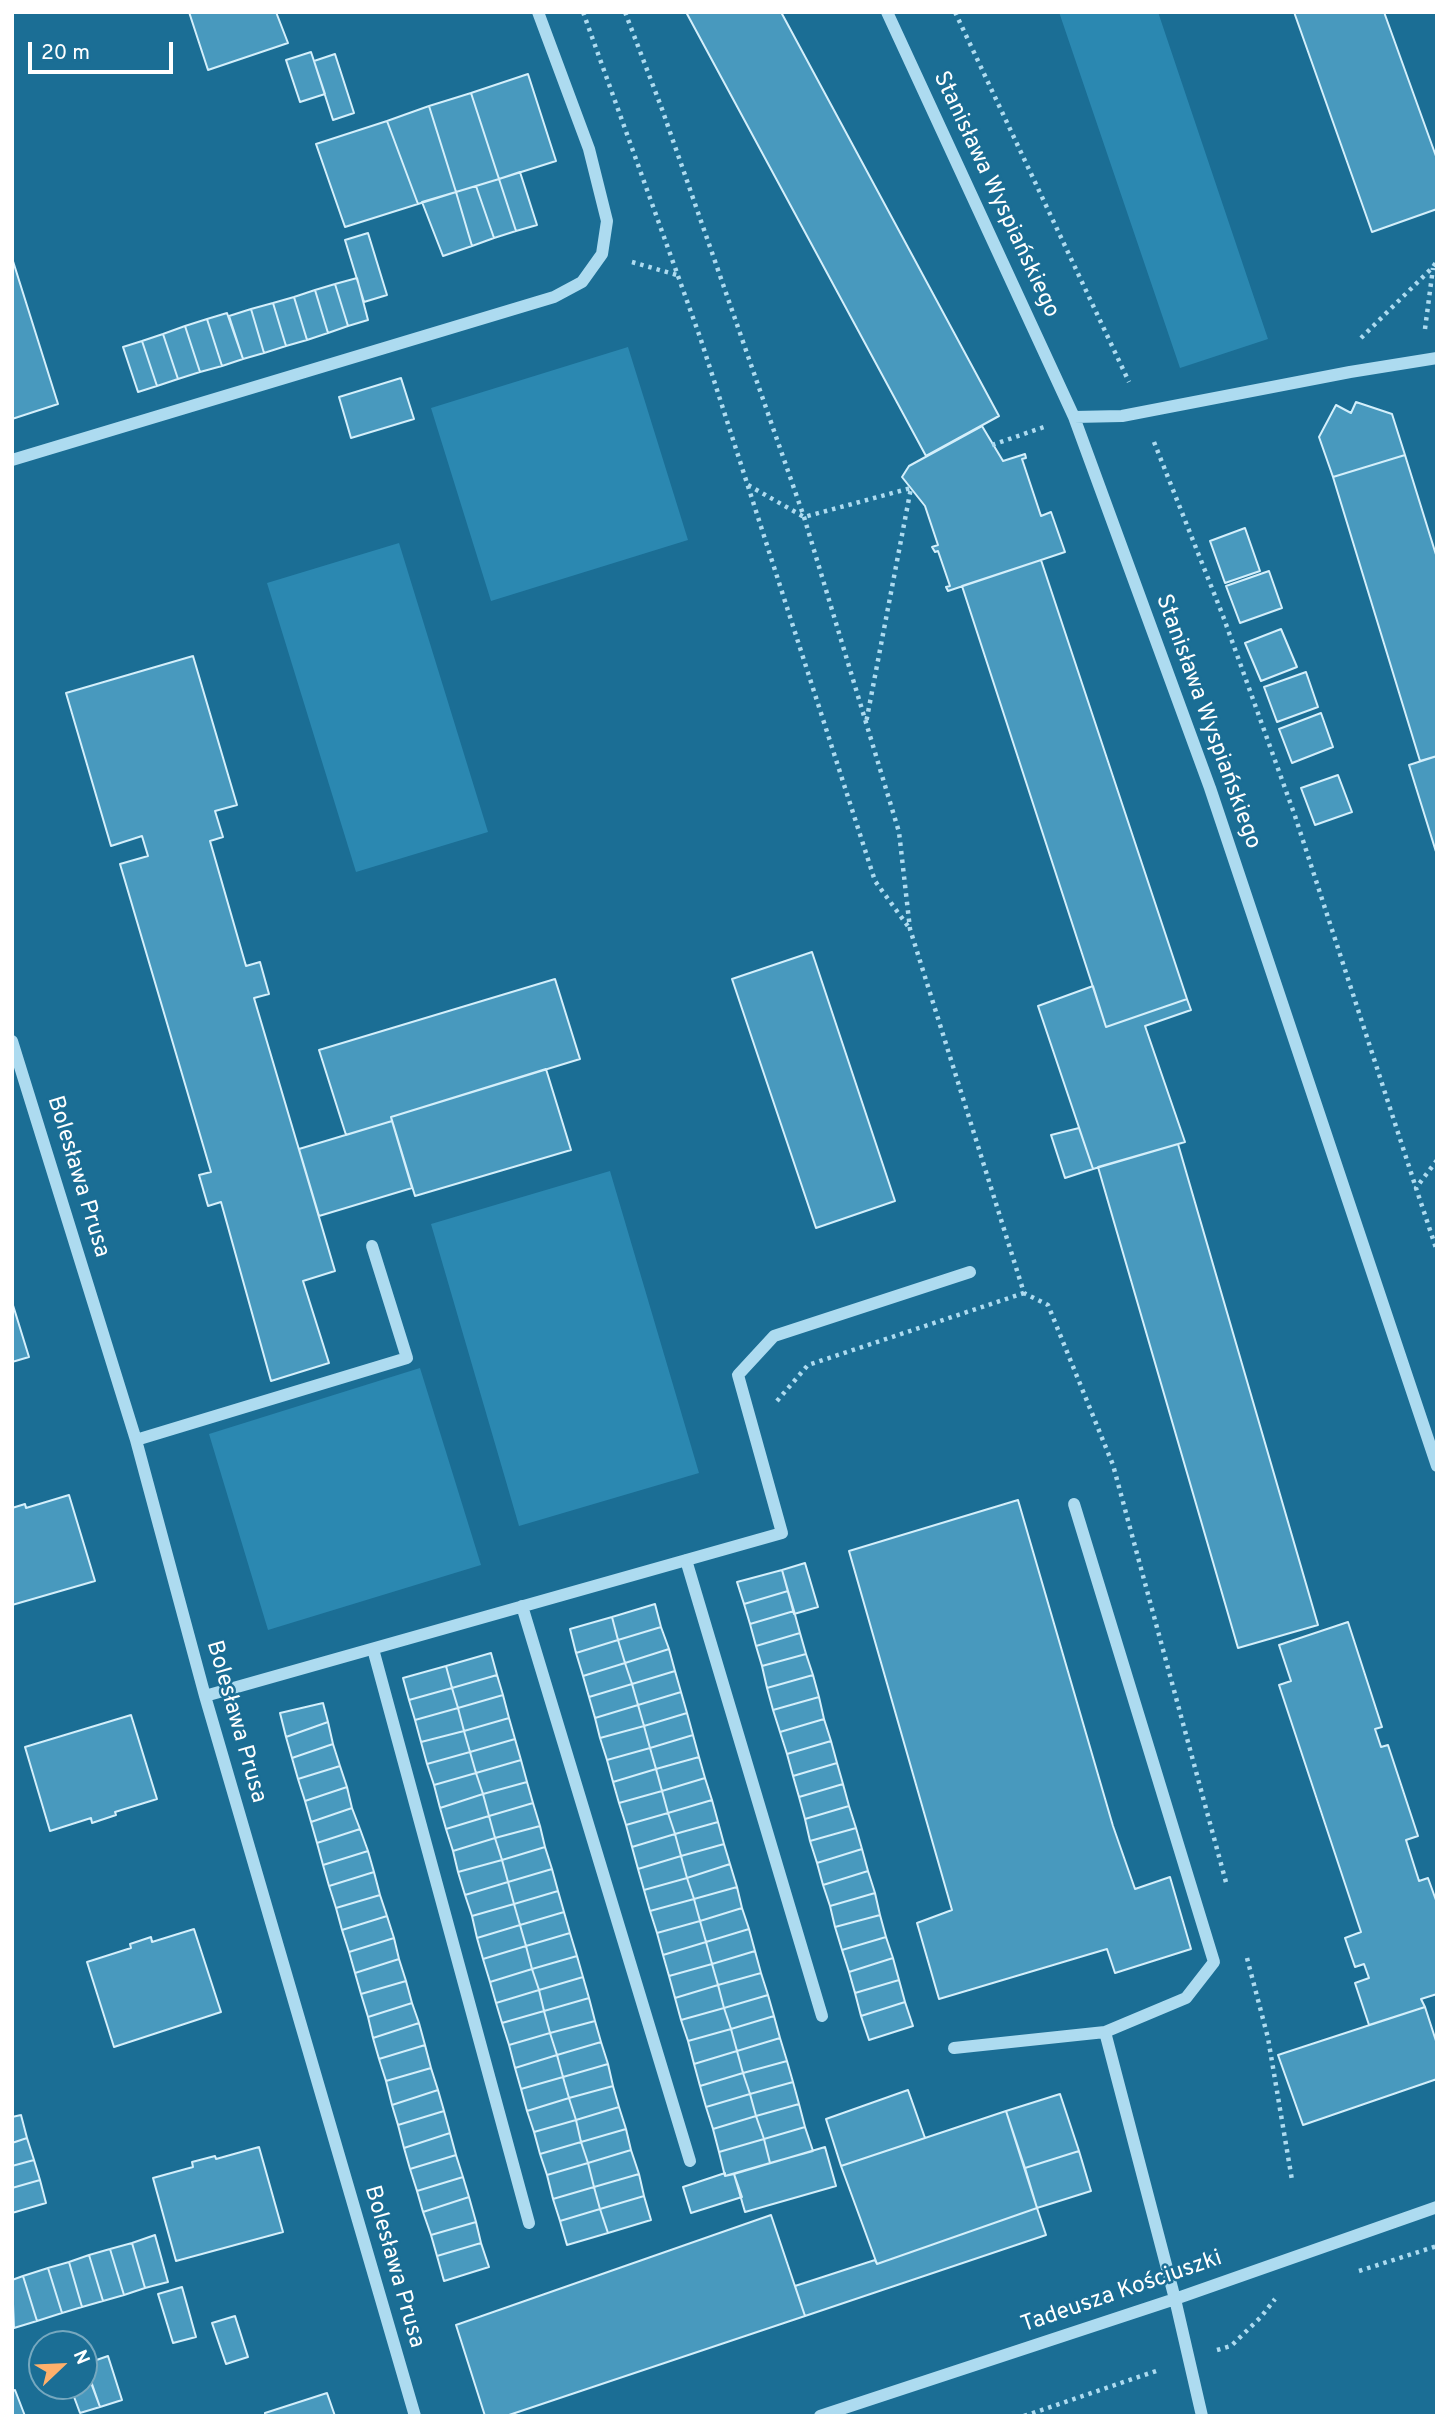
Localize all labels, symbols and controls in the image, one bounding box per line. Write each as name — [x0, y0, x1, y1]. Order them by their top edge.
scale bar — [32, 28, 177, 72]
text: 20 m — [41, 40, 90, 67]
street label: Stanisława Wyspiańskiego — [926, 67, 1064, 323]
street label: Stanisława Wyspiańskiego — [1148, 591, 1266, 853]
street label: Bolesława Prusa — [39, 1093, 115, 1261]
street label: Bolesława Prusa — [199, 1638, 271, 1806]
street label: Bolesława Prusa — [357, 2183, 429, 2351]
street label: Tadeusza Kościuszki — [1018, 2246, 1226, 2340]
north arrow — [28, 2330, 98, 2400]
text: N — [67, 2347, 94, 2369]

